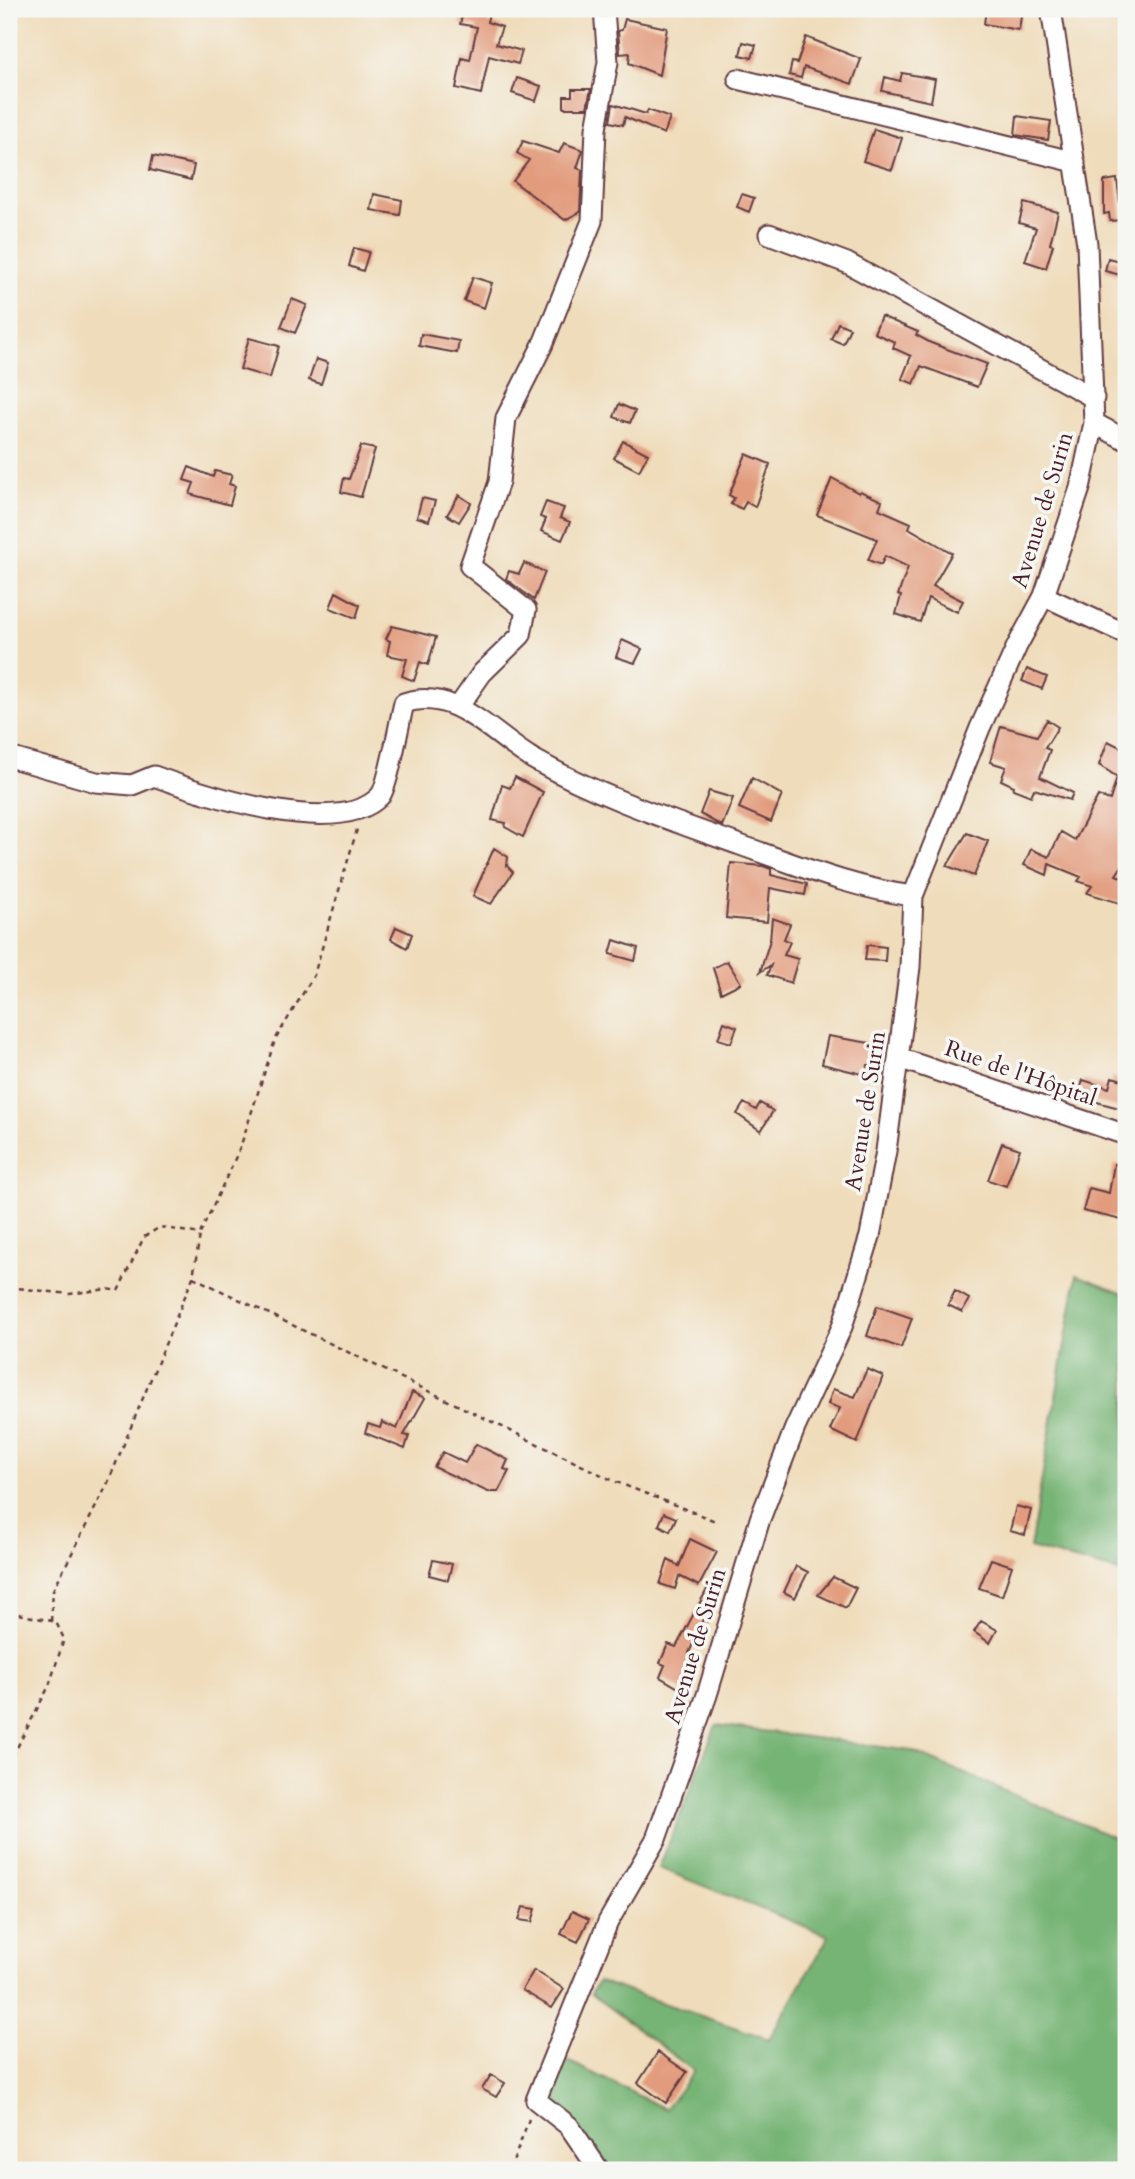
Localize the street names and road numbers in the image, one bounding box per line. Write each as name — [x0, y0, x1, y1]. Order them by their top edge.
street label: Avenue de Surin — [1004, 428, 1080, 592]
street label: Avenue de Surin — [837, 1029, 893, 1193]
street label: Rue de l'Hôpital — [941, 1033, 1101, 1114]
street label: Avenue de Surin — [657, 1564, 733, 1728]

